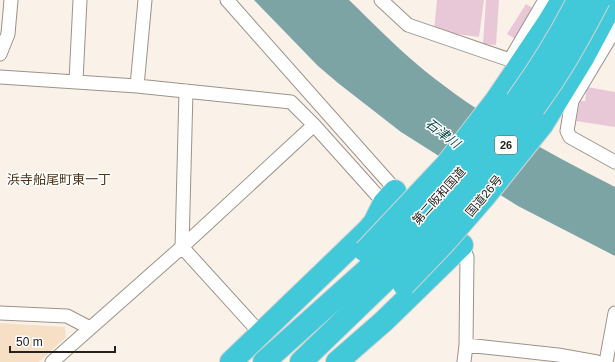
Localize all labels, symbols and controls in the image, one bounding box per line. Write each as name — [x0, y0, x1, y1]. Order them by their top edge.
water label: 石津川 — [423, 116, 464, 152]
road number: 26 — [495, 136, 517, 154]
street label: 第二阪和国道 — [410, 165, 468, 227]
district label: 浜寺船尾町東一丁 — [7, 172, 111, 187]
street label: 国道26号 — [463, 173, 505, 219]
scale bar — [10, 328, 115, 354]
text: 50 m — [16, 335, 43, 349]

